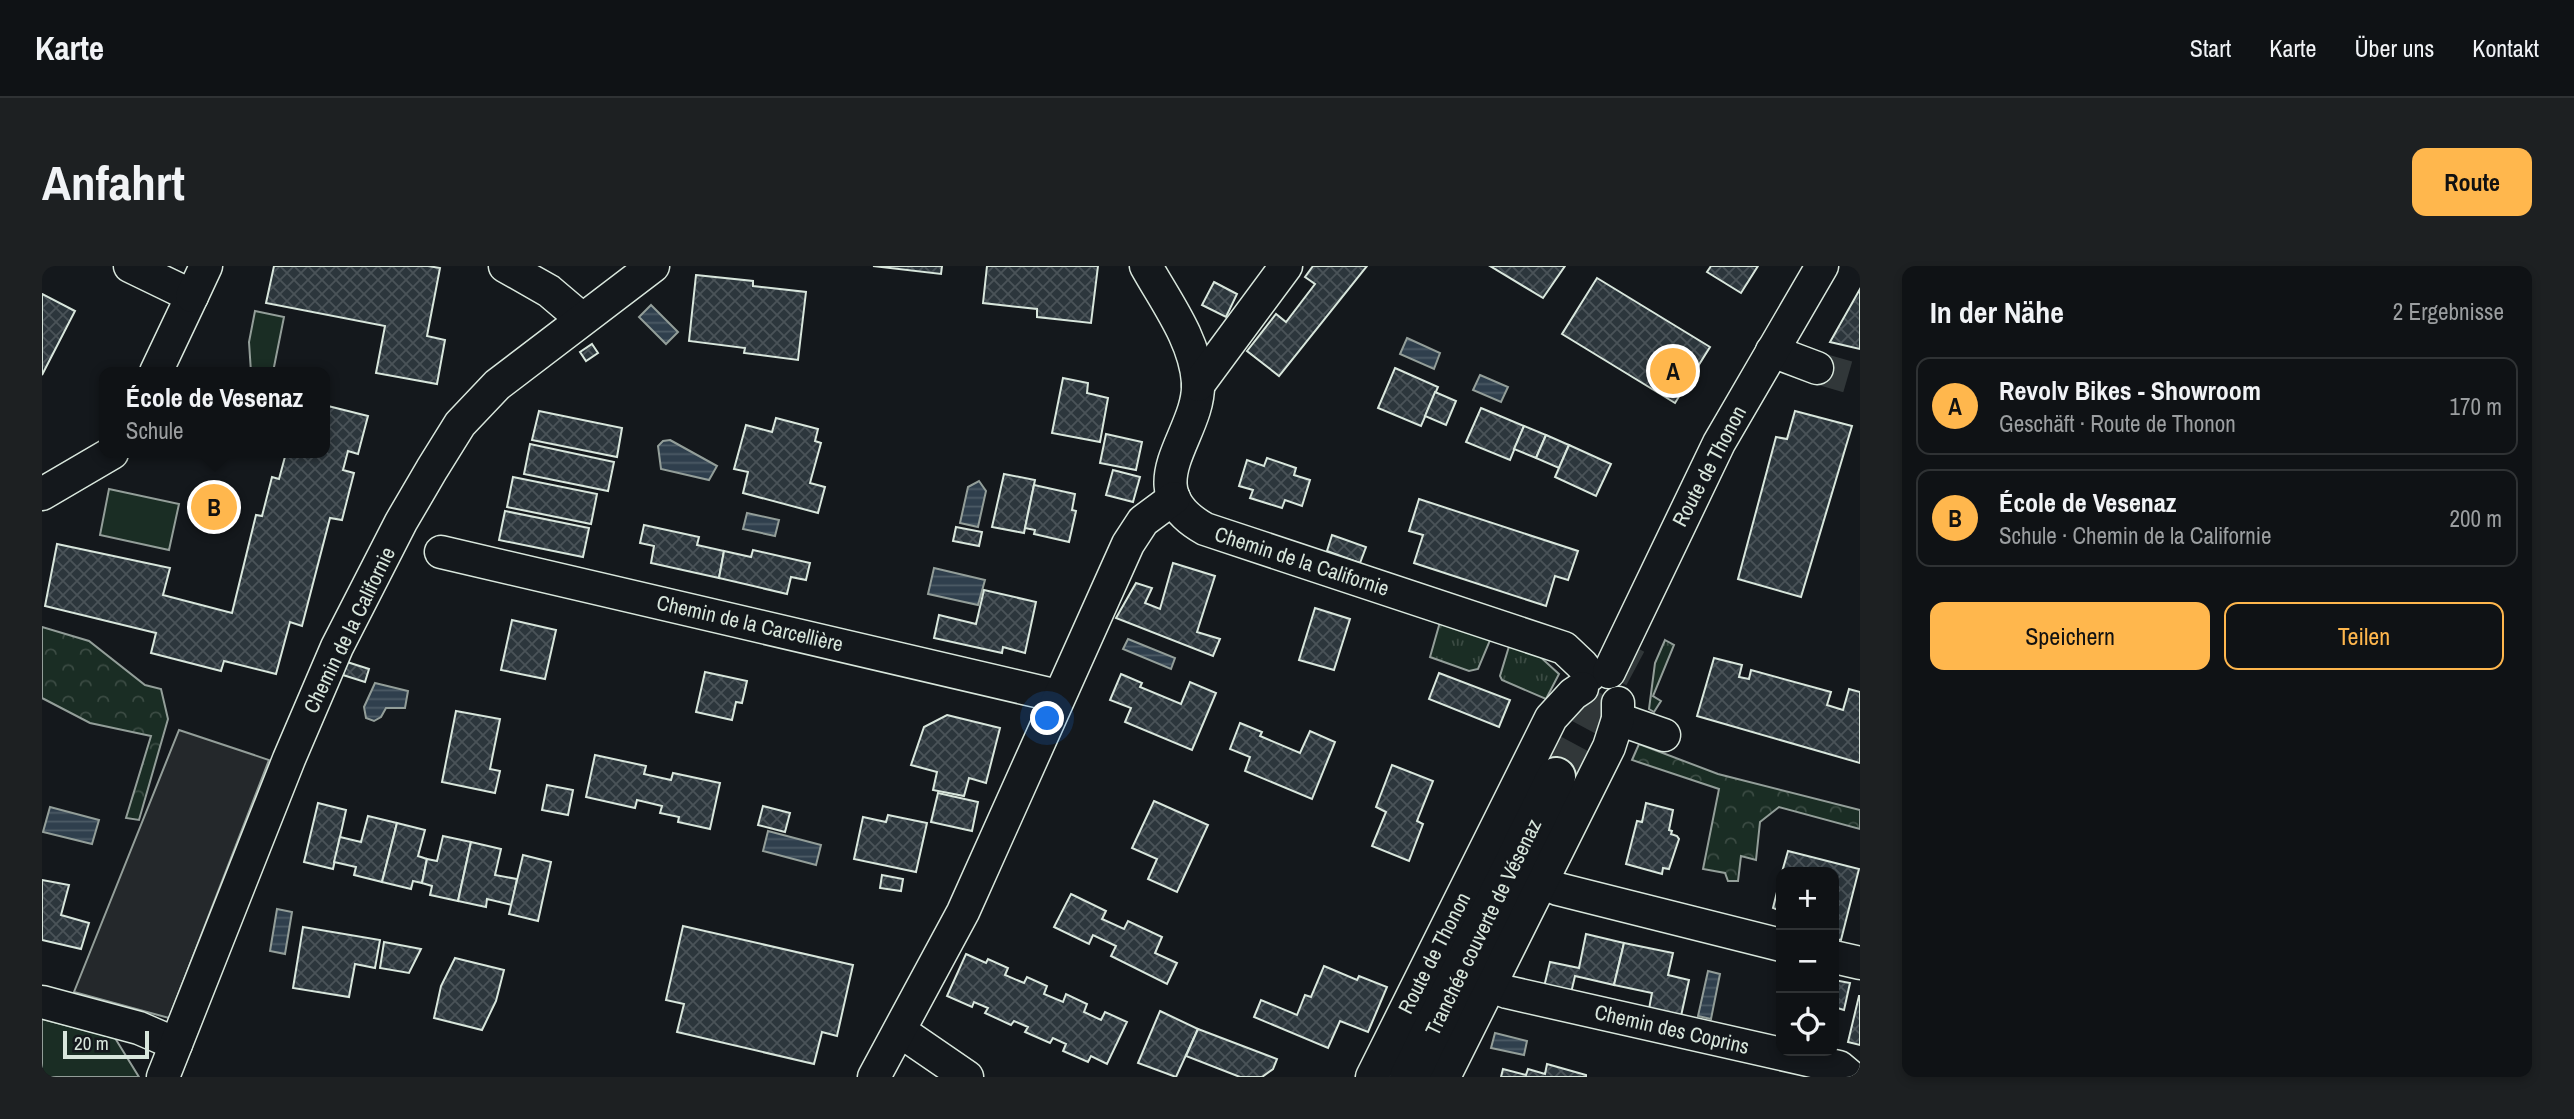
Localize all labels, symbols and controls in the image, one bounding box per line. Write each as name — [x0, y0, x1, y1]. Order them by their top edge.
text: Karte — [35, 26, 104, 70]
text: Start — [2190, 32, 2231, 64]
text: Karte — [2269, 32, 2316, 64]
text: Über uns — [2354, 32, 2434, 64]
text: Kontakt — [2472, 32, 2539, 64]
button: Route — [2412, 148, 2532, 216]
text: Anfahrt — [42, 149, 185, 215]
text: In der Nähe — [1930, 292, 2064, 332]
text: 2 Ergebnisse — [2393, 296, 2504, 327]
pin: A — [1650, 345, 1696, 397]
popup — [99, 367, 330, 458]
text: Revolv Bikes - Showroom — [1999, 373, 2261, 408]
text: École de Vesenaz — [126, 380, 303, 415]
text: A — [1948, 391, 1962, 422]
text: 170 m — [2450, 391, 2502, 422]
street label: Route de Thonon — [1665, 401, 1753, 531]
text: Geschäft · Route de Thonon — [1999, 408, 2236, 439]
text: Schule — [126, 415, 183, 446]
pin: B — [191, 481, 237, 533]
text: École de Vesenaz — [1999, 485, 2176, 520]
text: B — [1948, 503, 1962, 534]
text: 200 m — [2450, 503, 2502, 534]
street label: Chemin de la Californie — [1211, 519, 1393, 603]
text: Schule · Chemin de la Californie — [1999, 520, 2272, 551]
street label: Chemin de la Californie — [296, 542, 402, 718]
street label: Chemin de la Carcellière — [654, 587, 846, 659]
button: Speichern — [1930, 602, 2210, 670]
button: Teilen — [2224, 602, 2504, 670]
your location — [1030, 701, 1064, 735]
street label: Tranchée couverte de Vésenaz — [1418, 813, 1548, 1040]
map controls — [1776, 867, 1839, 1056]
button: + — [1776, 867, 1839, 930]
street label: Route de Thonon — [1391, 887, 1477, 1019]
button: − — [1776, 930, 1839, 993]
button: locate — [1776, 993, 1839, 1056]
street label: Chemin des Coprins — [1592, 997, 1752, 1061]
scale bar — [63, 1028, 149, 1060]
text: 20 m — [74, 1030, 109, 1056]

